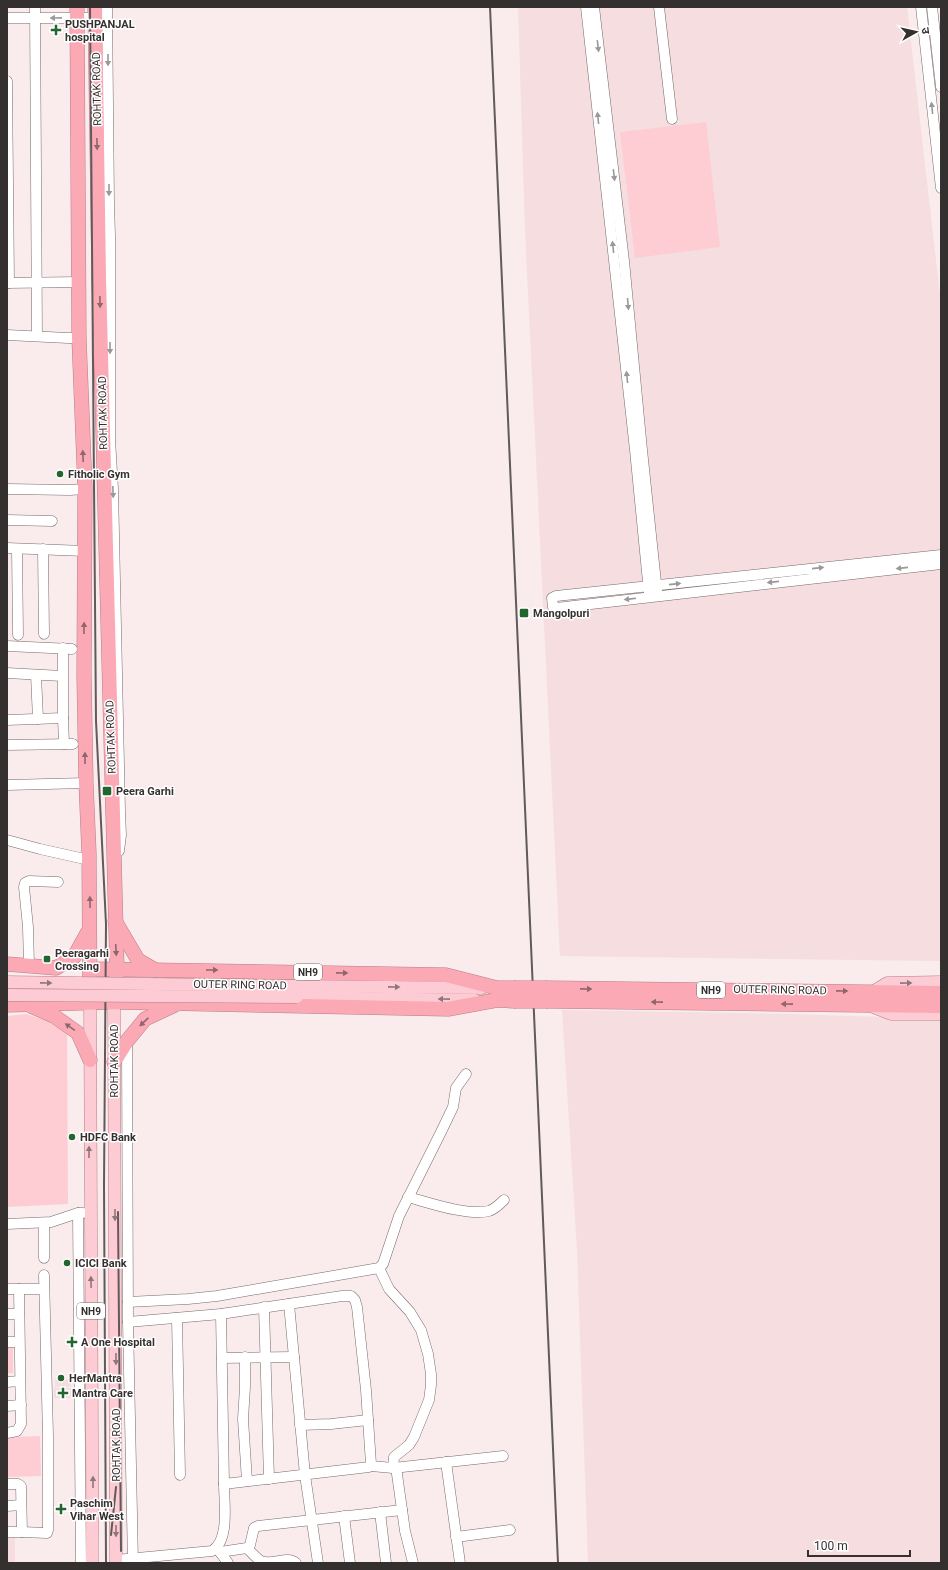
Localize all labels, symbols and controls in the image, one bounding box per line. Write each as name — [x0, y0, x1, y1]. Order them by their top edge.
north arrow — [896, 12, 936, 52]
one-way arrow — [49, 15, 62, 21]
place label: PUSHPANJAL hospital — [65, 18, 135, 44]
marker: PUSHPANJAL hospital — [50, 24, 62, 36]
text: उ — [919, 27, 932, 35]
one-way arrow — [595, 40, 602, 52]
street label: ROHTAK ROAD — [90, 52, 104, 126]
one-way arrow — [105, 54, 111, 67]
one-way arrow — [929, 102, 936, 114]
one-way arrow — [595, 112, 602, 124]
one-way arrow — [94, 138, 101, 150]
one-way arrow — [611, 169, 617, 181]
one-way arrow — [106, 184, 112, 197]
one-way arrow — [610, 241, 616, 253]
one-way arrow — [97, 296, 103, 309]
one-way arrow — [625, 298, 632, 310]
one-way arrow — [107, 342, 113, 355]
one-way arrow — [624, 370, 630, 383]
street label: ROHTAK ROAD — [96, 376, 110, 450]
one-way arrow — [80, 450, 87, 462]
place label: Fitholic Gym — [68, 468, 130, 481]
marker: Fitholic Gym — [55, 469, 65, 479]
one-way arrow — [109, 486, 116, 498]
one-way arrow — [812, 565, 824, 572]
one-way arrow — [896, 565, 908, 572]
one-way arrow — [767, 579, 779, 586]
one-way arrow — [668, 581, 681, 587]
one-way arrow — [624, 596, 636, 602]
marker: Mangolpuri — [518, 607, 530, 619]
place label: Mangolpuri — [533, 607, 589, 620]
one-way arrow — [81, 621, 87, 634]
street label: ROHTAK ROAD — [103, 700, 119, 774]
one-way arrow — [82, 751, 88, 764]
marker: Peera Garhi — [101, 785, 113, 797]
place label: Peera Garhi — [116, 785, 174, 798]
one-way arrow — [87, 895, 93, 908]
one-way arrow — [113, 944, 119, 957]
place label: Peeragarhi Crossing — [55, 947, 109, 973]
marker: Peeragarhi Crossing — [42, 954, 52, 964]
road number: NH9 — [294, 964, 322, 980]
one-way arrow — [206, 967, 218, 974]
one-way arrow — [336, 970, 349, 976]
street label: OUTER RING ROAD — [193, 978, 287, 992]
one-way arrow — [40, 980, 53, 986]
one-way arrow — [900, 980, 913, 986]
road number: NH9 — [697, 982, 725, 998]
street label: OUTER RING ROAD — [733, 983, 827, 997]
one-way arrow — [388, 984, 401, 990]
one-way arrow — [580, 985, 592, 992]
one-way arrow — [836, 988, 849, 994]
one-way arrow — [437, 996, 450, 1002]
one-way arrow — [651, 999, 663, 1006]
one-way arrow — [780, 1001, 793, 1007]
one-way arrow — [139, 1018, 149, 1027]
one-way arrow — [65, 1023, 75, 1031]
street label: ROHTAK ROAD — [108, 1024, 121, 1098]
place label: HDFC Bank — [80, 1131, 136, 1144]
marker: HDFC Bank — [67, 1132, 77, 1142]
one-way arrow — [86, 1145, 92, 1158]
one-way arrow — [112, 1209, 118, 1222]
place label: ICICI Bank — [75, 1257, 127, 1270]
marker: ICICI Bank — [62, 1258, 72, 1268]
one-way arrow — [88, 1275, 94, 1288]
road number: NH9 — [77, 1303, 105, 1319]
marker: A One Hospital — [66, 1336, 78, 1348]
place label: A One Hospital — [81, 1336, 155, 1349]
one-way arrow — [113, 1353, 119, 1366]
place label: HerMantra — [69, 1372, 122, 1385]
marker: HerMantra — [56, 1373, 66, 1383]
marker: Mantra Care — [57, 1387, 69, 1399]
place label: Mantra Care — [72, 1387, 133, 1400]
street label: ROHTAK ROAD — [110, 1408, 123, 1482]
one-way arrow — [90, 1475, 96, 1488]
place label: Paschim Vihar West — [70, 1497, 124, 1523]
marker: Paschim Vihar West — [55, 1503, 67, 1515]
one-way arrow — [113, 1525, 119, 1538]
scale bar — [808, 1532, 910, 1558]
text: 100 m — [814, 1539, 848, 1553]

